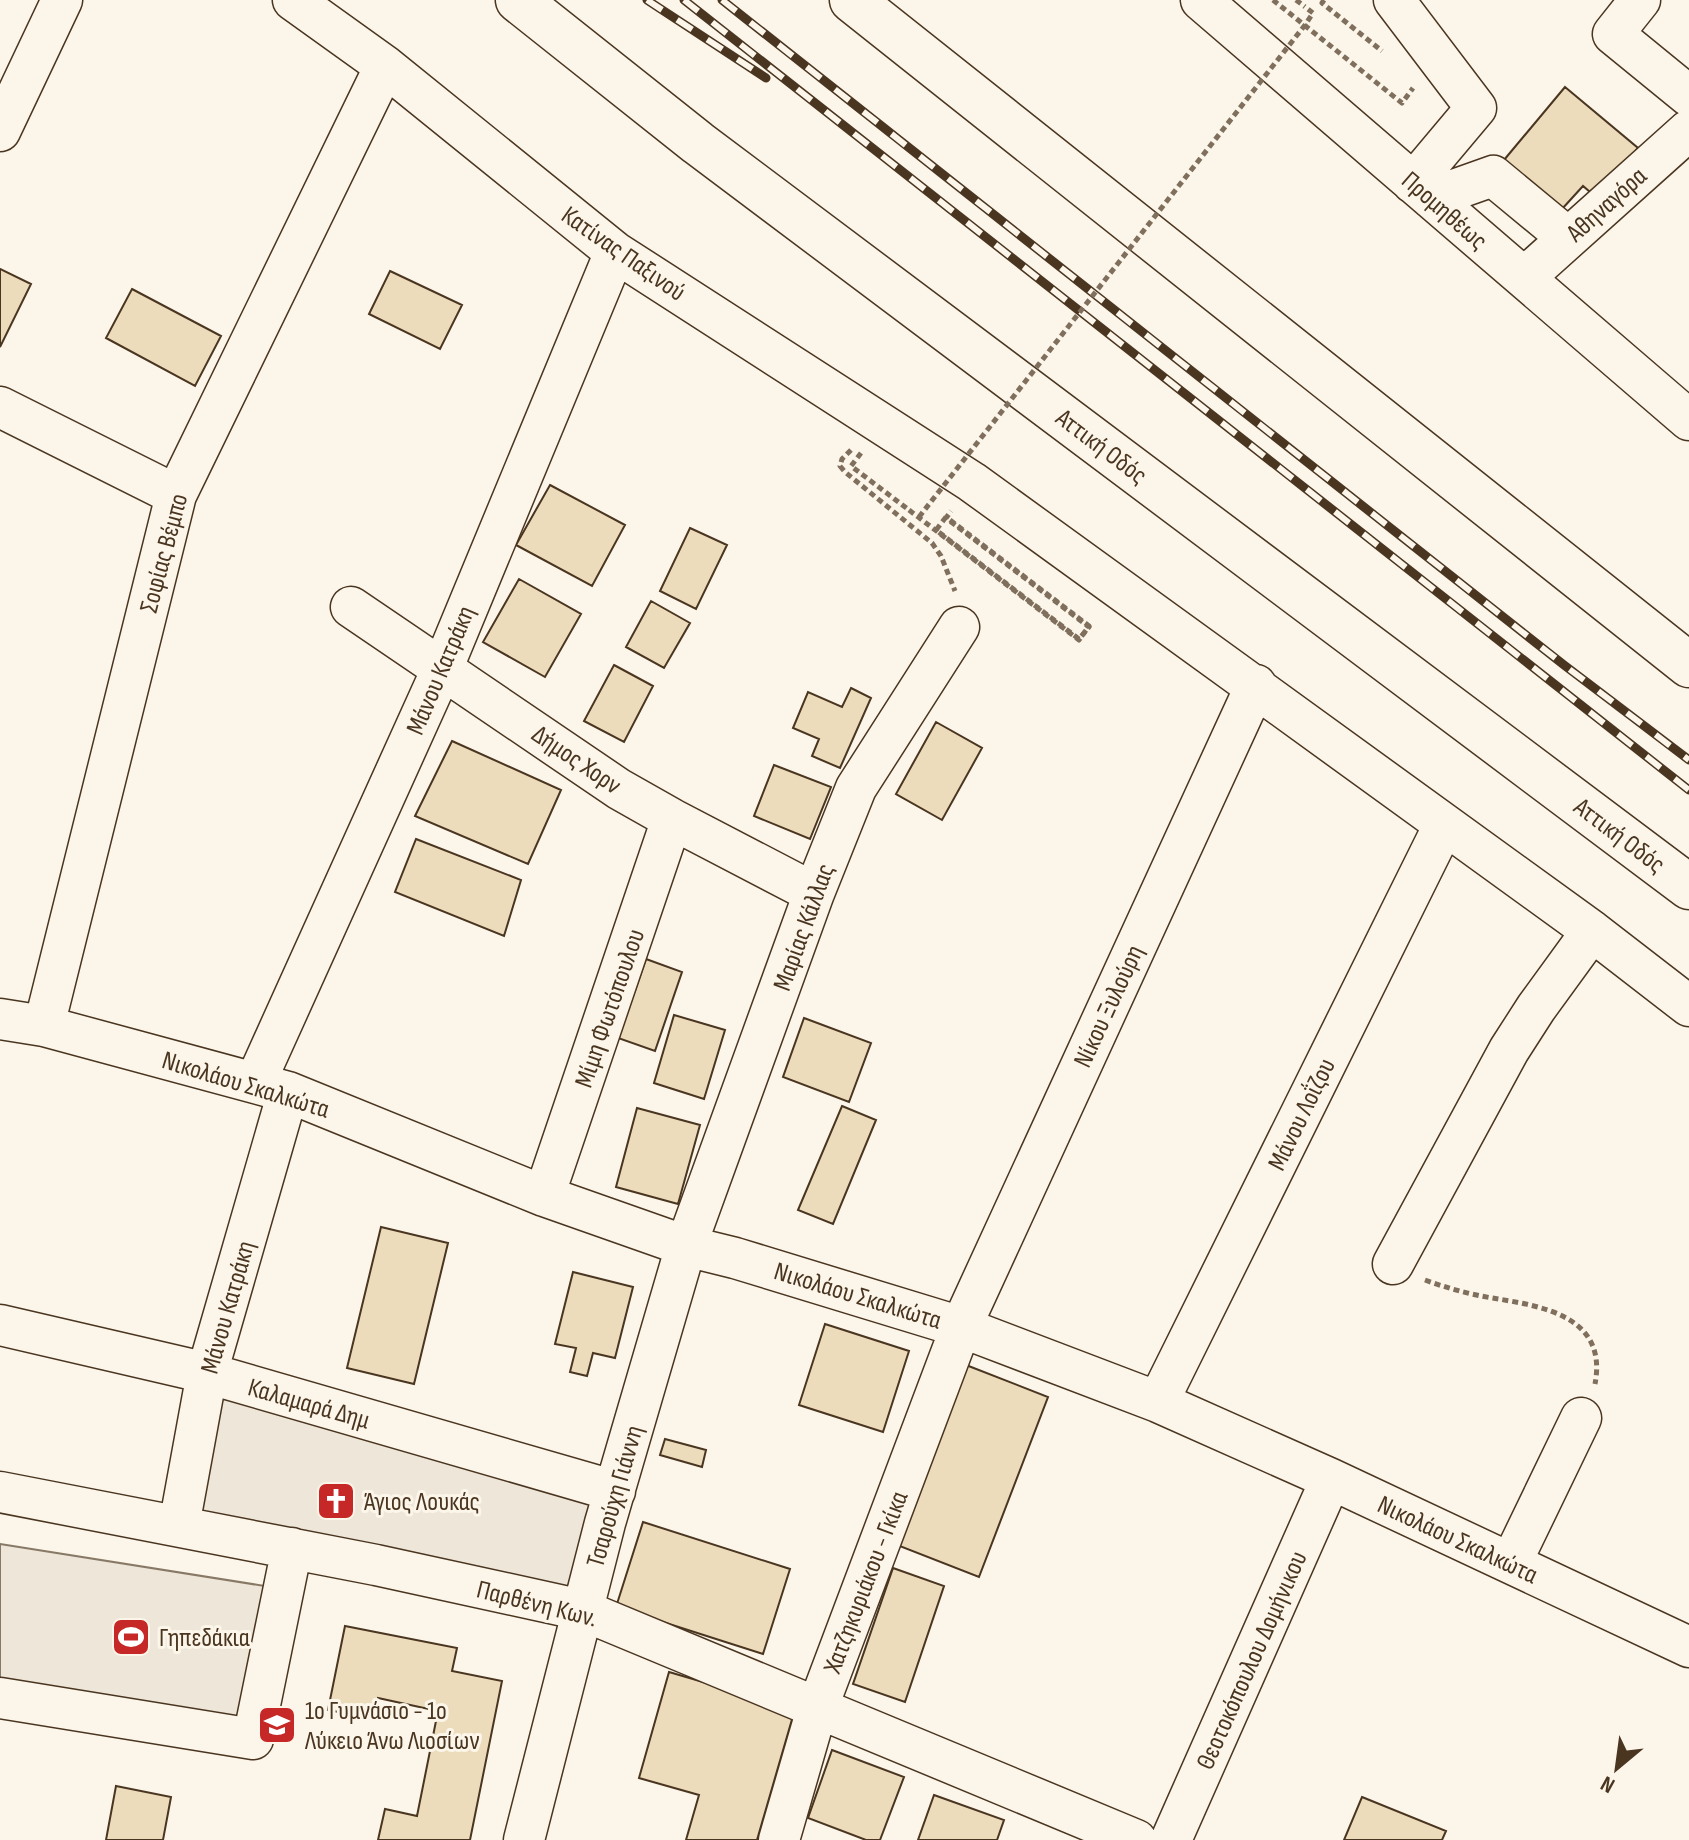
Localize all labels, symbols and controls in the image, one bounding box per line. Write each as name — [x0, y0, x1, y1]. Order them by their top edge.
street label: Αθηναγόρα — [1560, 161, 1653, 250]
street label: Προμηθέως — [1395, 165, 1493, 257]
street label: Κατίνας Παξινού — [555, 200, 691, 308]
street label: Αττική Οδός — [1049, 402, 1153, 492]
street label: Σοφίας Βέμπο — [134, 490, 195, 616]
street label: Μάνου Κατράκη — [400, 602, 482, 740]
street label: Δήμος Χορν — [526, 719, 627, 801]
street label: Αττική Οδός — [1567, 791, 1671, 881]
street label: Μαρίας Κάλλας — [767, 860, 842, 995]
street label: Μίμη Φωτόπουλου — [569, 925, 652, 1092]
street label: Νίκου Ξυλούρη — [1068, 941, 1151, 1073]
street label: Νικολάου Σκαλκώτα — [158, 1045, 333, 1126]
street label: Μάνου Λοΐζου — [1262, 1053, 1343, 1176]
street label: Μάνου Κατράκη — [195, 1237, 262, 1377]
street label: Νικολάου Σκαλκώτα — [770, 1256, 945, 1337]
street label: Καλαμαρά Δημ — [244, 1372, 373, 1437]
street label: Τσαρούχη Γιάννη — [580, 1422, 650, 1571]
church icon: Άγιος Λουκάς — [315, 1480, 357, 1522]
place label: Άγιος Λουκάς — [364, 1487, 480, 1518]
street label: Χατζηκυριάκου - Γκίκα — [817, 1487, 915, 1679]
street label: Νικολάου Σκαλκώτα — [1372, 1490, 1543, 1591]
street label: Θεοτοκόπουλου Δομήνικου — [1190, 1547, 1314, 1775]
street label: Παρθένη Κων. — [473, 1575, 600, 1634]
sports icon: Γηπεδάκια — [110, 1616, 152, 1658]
place label: Γηπεδάκια — [159, 1623, 250, 1654]
place label: 1ο Γυμνάσιο - 1ο Λύκειο Άνω Λιοσίων — [304, 1696, 479, 1757]
school or university icon: 1ο Γυμνάσιο - 1ο Λύκειο Άνω Λιοσίων — [256, 1704, 298, 1746]
north arrow — [1577, 1728, 1657, 1808]
text: N — [1596, 1770, 1620, 1799]

